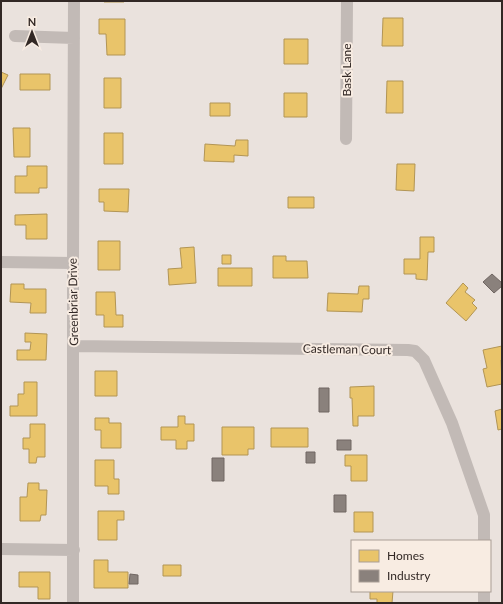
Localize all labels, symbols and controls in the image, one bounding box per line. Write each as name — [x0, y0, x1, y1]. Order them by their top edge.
north arrow — [12, 12, 52, 52]
text: N — [28, 15, 36, 28]
street label: Bask Lane — [339, 43, 354, 97]
street label: Greenbriar Drive — [65, 258, 81, 346]
street label: Castleman Court — [303, 341, 392, 357]
legend — [351, 540, 491, 592]
text: Homes — [387, 548, 424, 563]
text: Industry — [387, 568, 431, 583]

